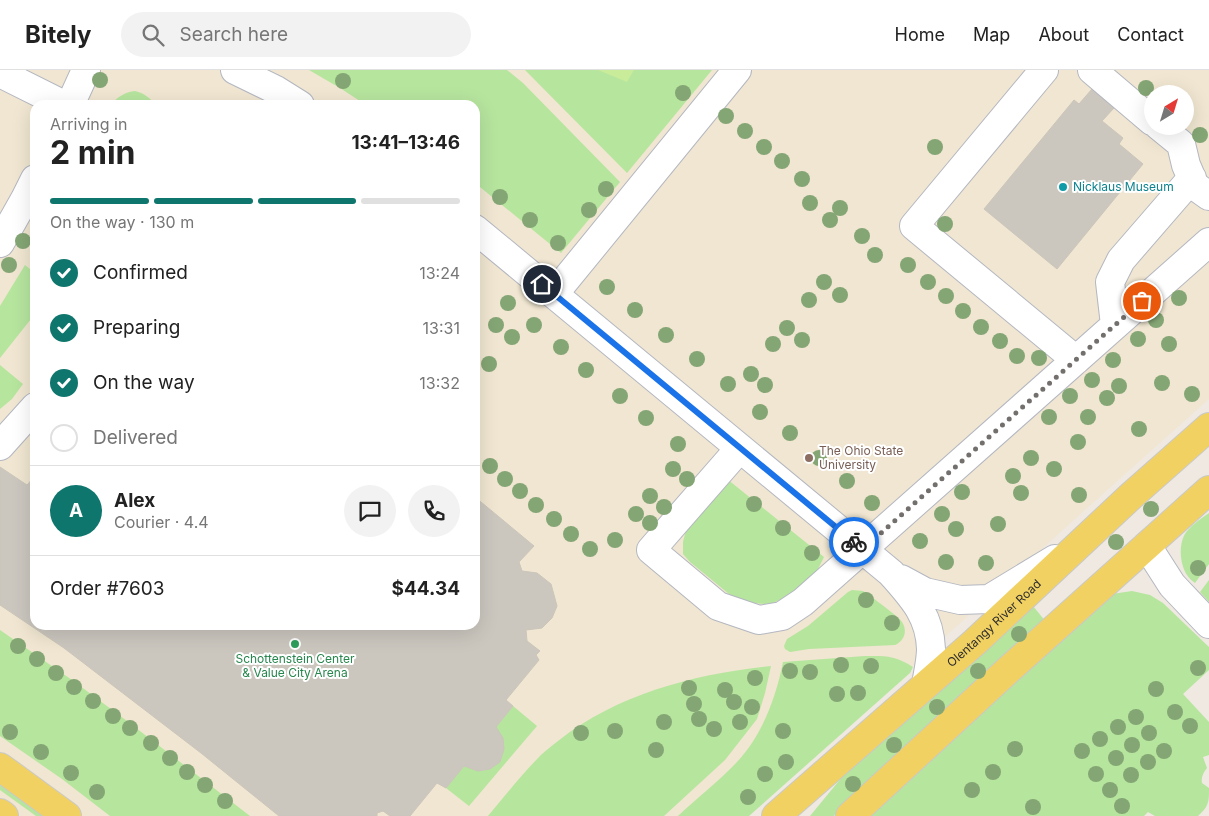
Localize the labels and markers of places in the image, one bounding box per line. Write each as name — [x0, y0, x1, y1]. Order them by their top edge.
place label: Nicklaus Museum — [1073, 179, 1174, 194]
marker: Nicklaus Museum — [1057, 181, 1069, 193]
pin — [521, 263, 563, 305]
pin — [1121, 280, 1163, 322]
place label: The Ohio State University — [819, 443, 903, 472]
marker: The Ohio State University — [803, 452, 815, 464]
marker: Schottenstein Center & Value City Arena — [289, 638, 301, 650]
place label: Schottenstein Center & Value City Arena — [235, 651, 355, 680]

